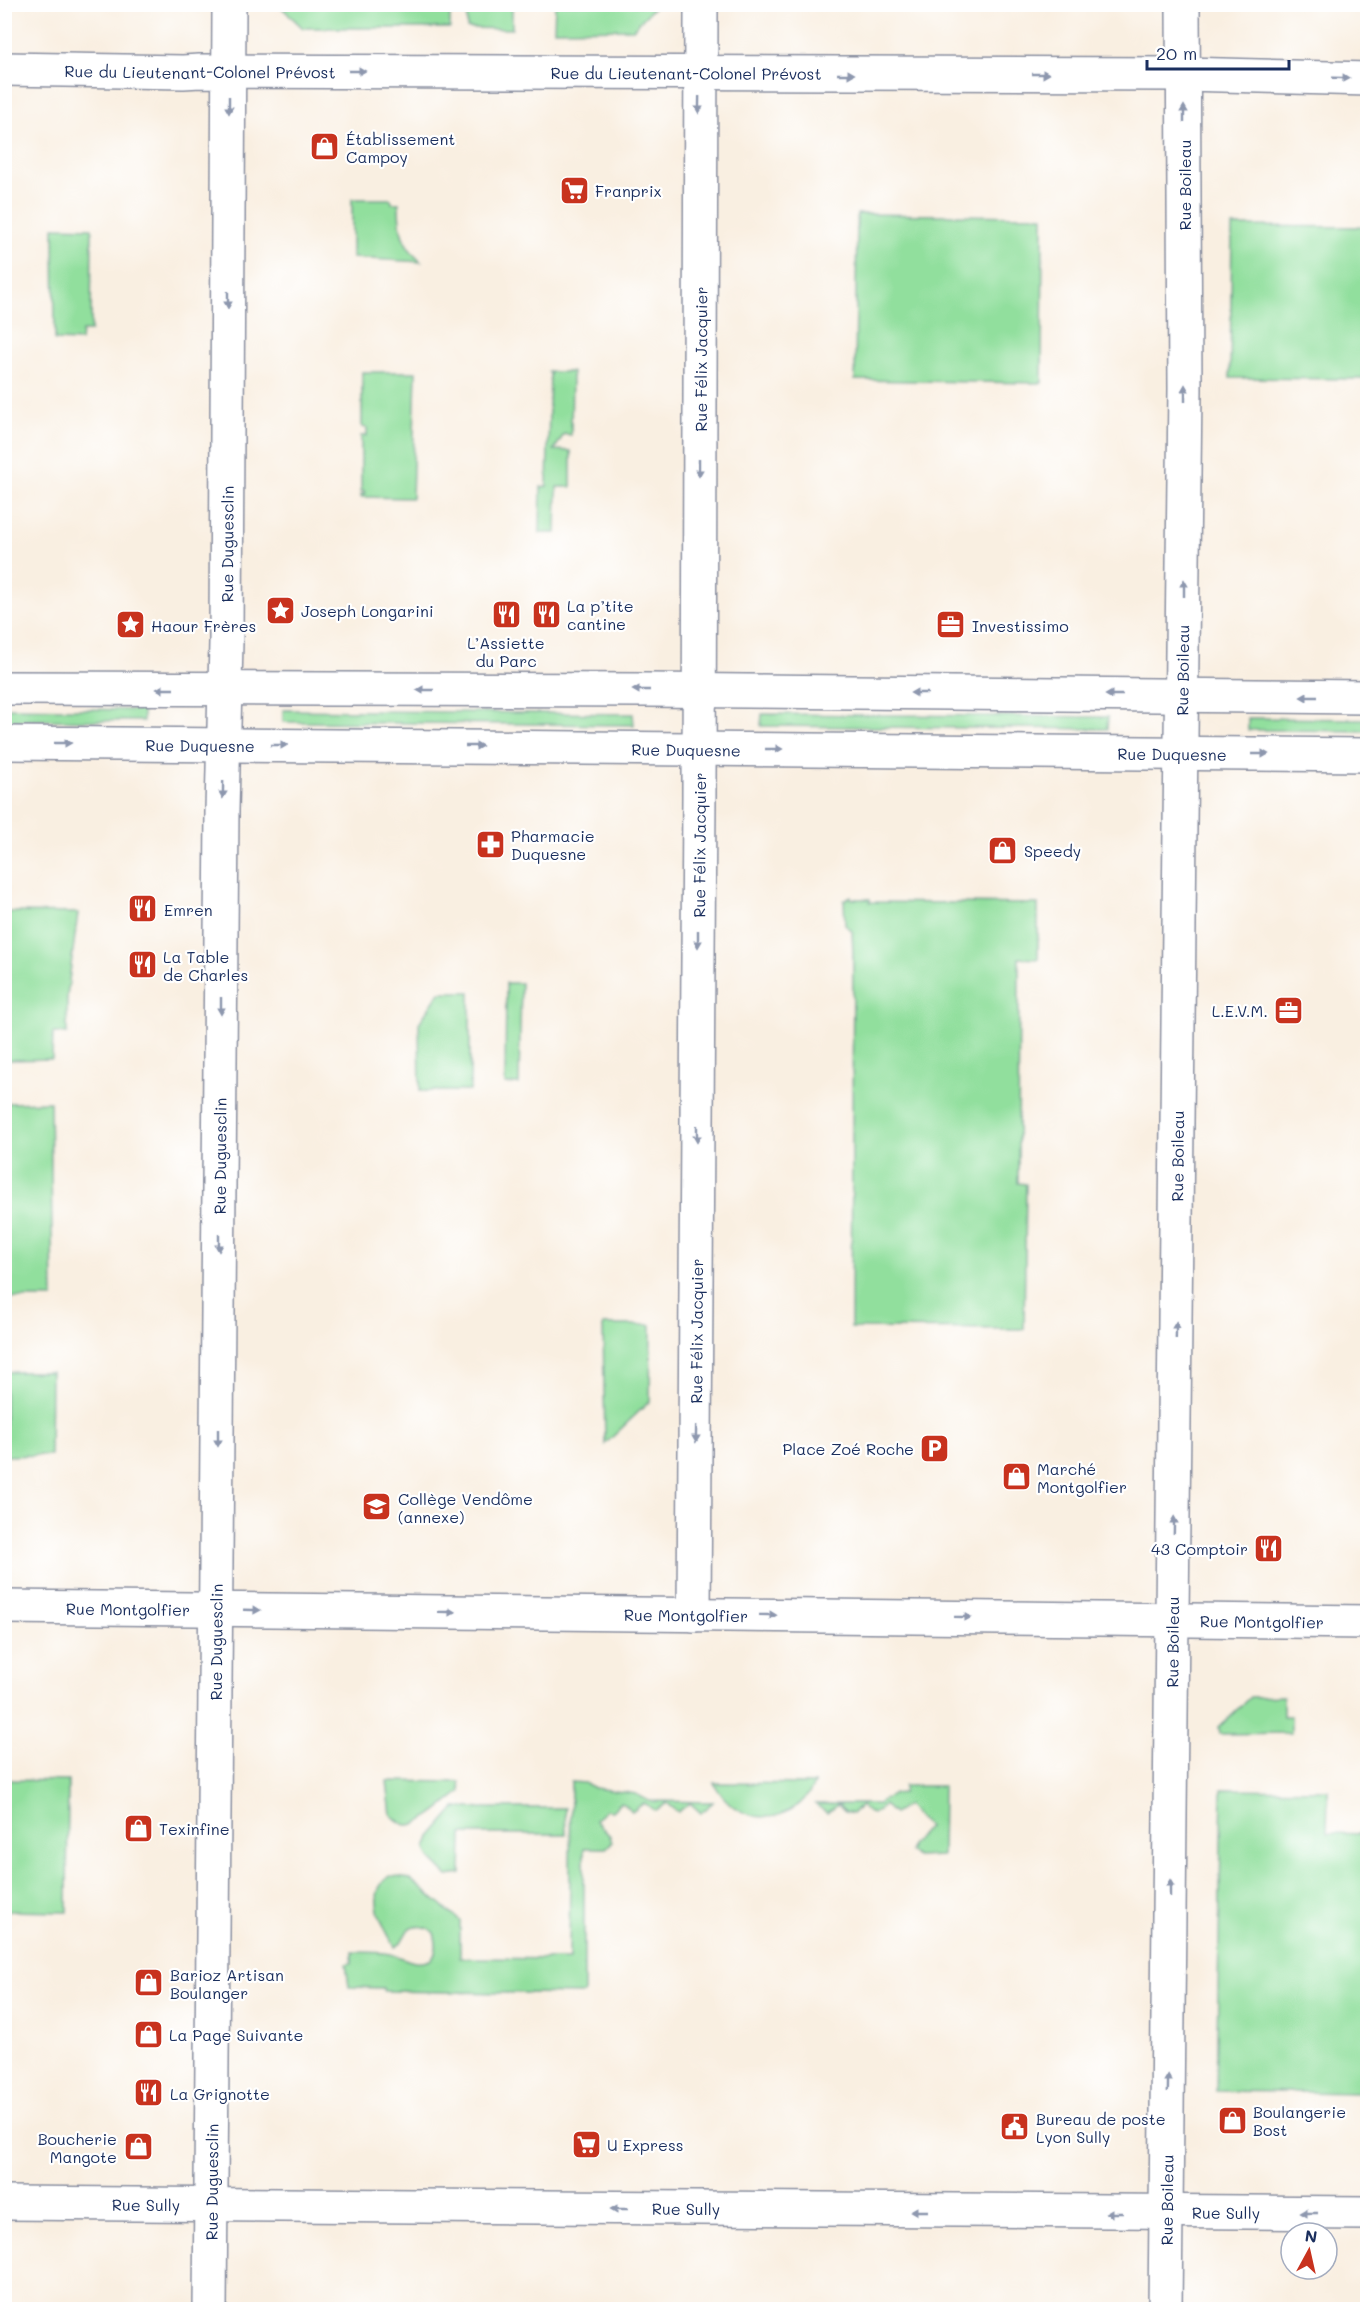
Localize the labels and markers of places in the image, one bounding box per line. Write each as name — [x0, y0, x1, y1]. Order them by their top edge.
place label: Établissement Campoy — [346, 128, 455, 167]
shop icon: Établissement Campoy — [309, 131, 341, 163]
supermarket icon: Franprix — [558, 174, 590, 206]
place label: Franprix — [595, 180, 662, 201]
place icon: Joseph Longarini — [264, 594, 296, 626]
place label: La p’tite cantine — [567, 595, 634, 634]
restaurant icon: L’Assiette du Parc — [490, 598, 522, 630]
restaurant icon: La p’tite cantine — [530, 598, 562, 630]
place label: Joseph Longarini — [301, 600, 434, 621]
place icon: Haour Frères — [114, 609, 146, 641]
office icon: Investissimo — [935, 609, 967, 641]
place label: Haour Frères — [151, 615, 256, 636]
place label: Investissimo — [972, 615, 1069, 636]
place label: L’Assiette du Parc — [467, 632, 545, 671]
place label: Pharmacie Duquesne — [511, 825, 595, 864]
pharmacy icon: Pharmacie Duquesne — [474, 828, 506, 860]
shop icon: Speedy — [987, 834, 1019, 866]
place label: Speedy — [1024, 840, 1081, 861]
restaurant icon: Emren — [127, 893, 159, 925]
place label: Emren — [164, 899, 213, 920]
place label: La Table de Charles — [163, 946, 248, 985]
restaurant icon: La Table de Charles — [126, 949, 158, 981]
office icon: L.E.V.M. — [1273, 994, 1305, 1026]
place label: L.E.V.M. — [1212, 1000, 1268, 1021]
parking icon: Place Zoé Roche — [919, 1432, 951, 1464]
place label: Place Zoé Roche — [782, 1438, 914, 1459]
place label: Marché Montgolfier — [1037, 1458, 1127, 1497]
shop icon: Marché Montgolfier — [1000, 1461, 1032, 1493]
place label: Collège Vendôme (annexe) — [398, 1488, 533, 1527]
school or university icon: Collège Vendôme (annexe) — [361, 1491, 393, 1523]
restaurant icon: 43 Comptoir — [1253, 1532, 1285, 1564]
place label: 43 Comptoir — [1151, 1538, 1248, 1559]
shop icon: Texinfine — [122, 1812, 154, 1844]
place label: Texinfine — [159, 1818, 230, 1839]
place label: Barioz Artisan Boulanger — [170, 1964, 284, 2003]
shop icon: Barioz Artisan Boulanger — [133, 1967, 165, 1999]
shop icon: La Page Suivante — [132, 2018, 164, 2050]
place label: La Page Suivante — [169, 2024, 303, 2045]
restaurant icon: La Grignotte — [133, 2077, 165, 2109]
place label: La Grignotte — [170, 2083, 270, 2104]
place label: Boulangerie Bost — [1253, 2101, 1346, 2140]
shop icon: Boulangerie Bost — [1216, 2104, 1248, 2136]
place label: Bureau de poste Lyon Sully — [1036, 2108, 1166, 2147]
public building icon: Bureau de poste Lyon Sully — [999, 2111, 1031, 2143]
place label: Boucherie Mangote — [38, 2128, 117, 2167]
supermarket icon: U Express — [570, 2128, 602, 2160]
shop icon: Boucherie Mangote — [122, 2131, 154, 2163]
place label: U Express — [607, 2134, 683, 2155]

